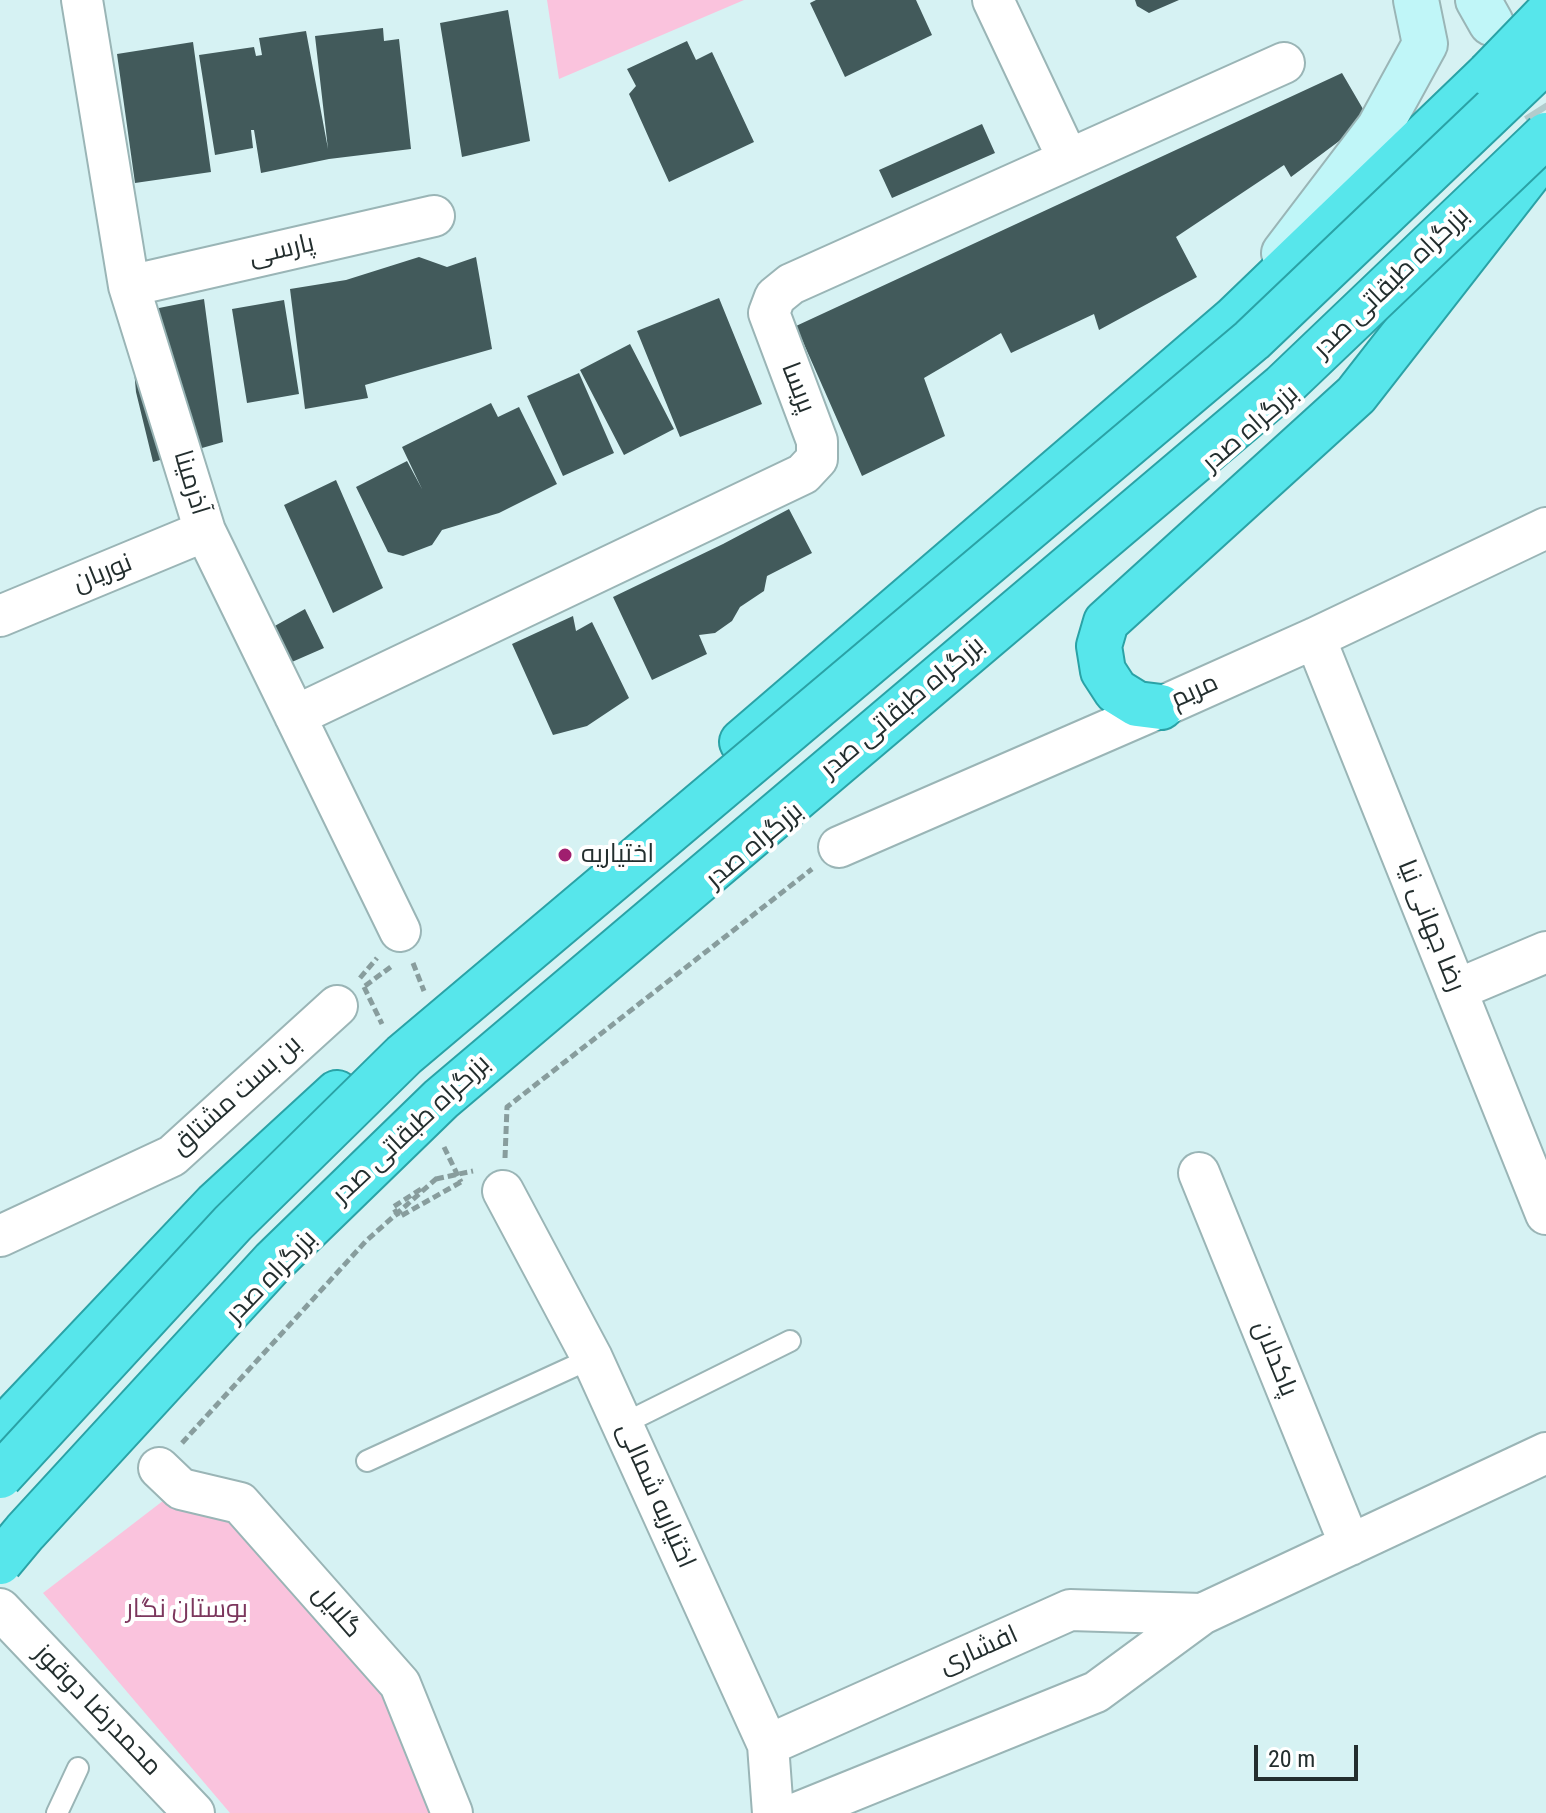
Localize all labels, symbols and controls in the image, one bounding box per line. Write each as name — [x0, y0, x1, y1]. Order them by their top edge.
street label: بزرگراه طبقاتی صدر — [1308, 201, 1476, 365]
street label: پارسی — [246, 228, 318, 274]
street label: پریسا — [773, 358, 821, 418]
street label: بزرگراه صدر — [1197, 379, 1305, 479]
street label: آذرمینا — [165, 447, 215, 519]
street label: نوریان — [69, 548, 137, 600]
street label: بزرگراه طبقاتی صدر — [815, 630, 991, 786]
street label: مریم — [1166, 668, 1224, 716]
street label: بزرگراه صدر — [700, 796, 810, 896]
place label: اختیاریه — [581, 839, 654, 871]
marker: اختیاریه — [556, 846, 574, 864]
street label: رضا جهانی نیا — [1389, 856, 1471, 996]
street label: بن بست مشتاق — [165, 1029, 309, 1163]
street label: بزرگراه طبقاتی صدر — [327, 1049, 497, 1211]
street label: بزرگراه صدر — [220, 1224, 324, 1330]
street label: پاکدلان — [1245, 1317, 1303, 1401]
street label: اختیاریه شمالی — [609, 1418, 701, 1574]
street label: گلایل — [305, 1579, 367, 1645]
park label: بوستان نگار — [126, 1594, 248, 1626]
street label: افشاری — [935, 1620, 1023, 1682]
street label: محمدرضا دوقوز — [27, 1639, 167, 1783]
scale bar — [1258, 1729, 1362, 1779]
text: 20 m — [1268, 1745, 1315, 1773]

